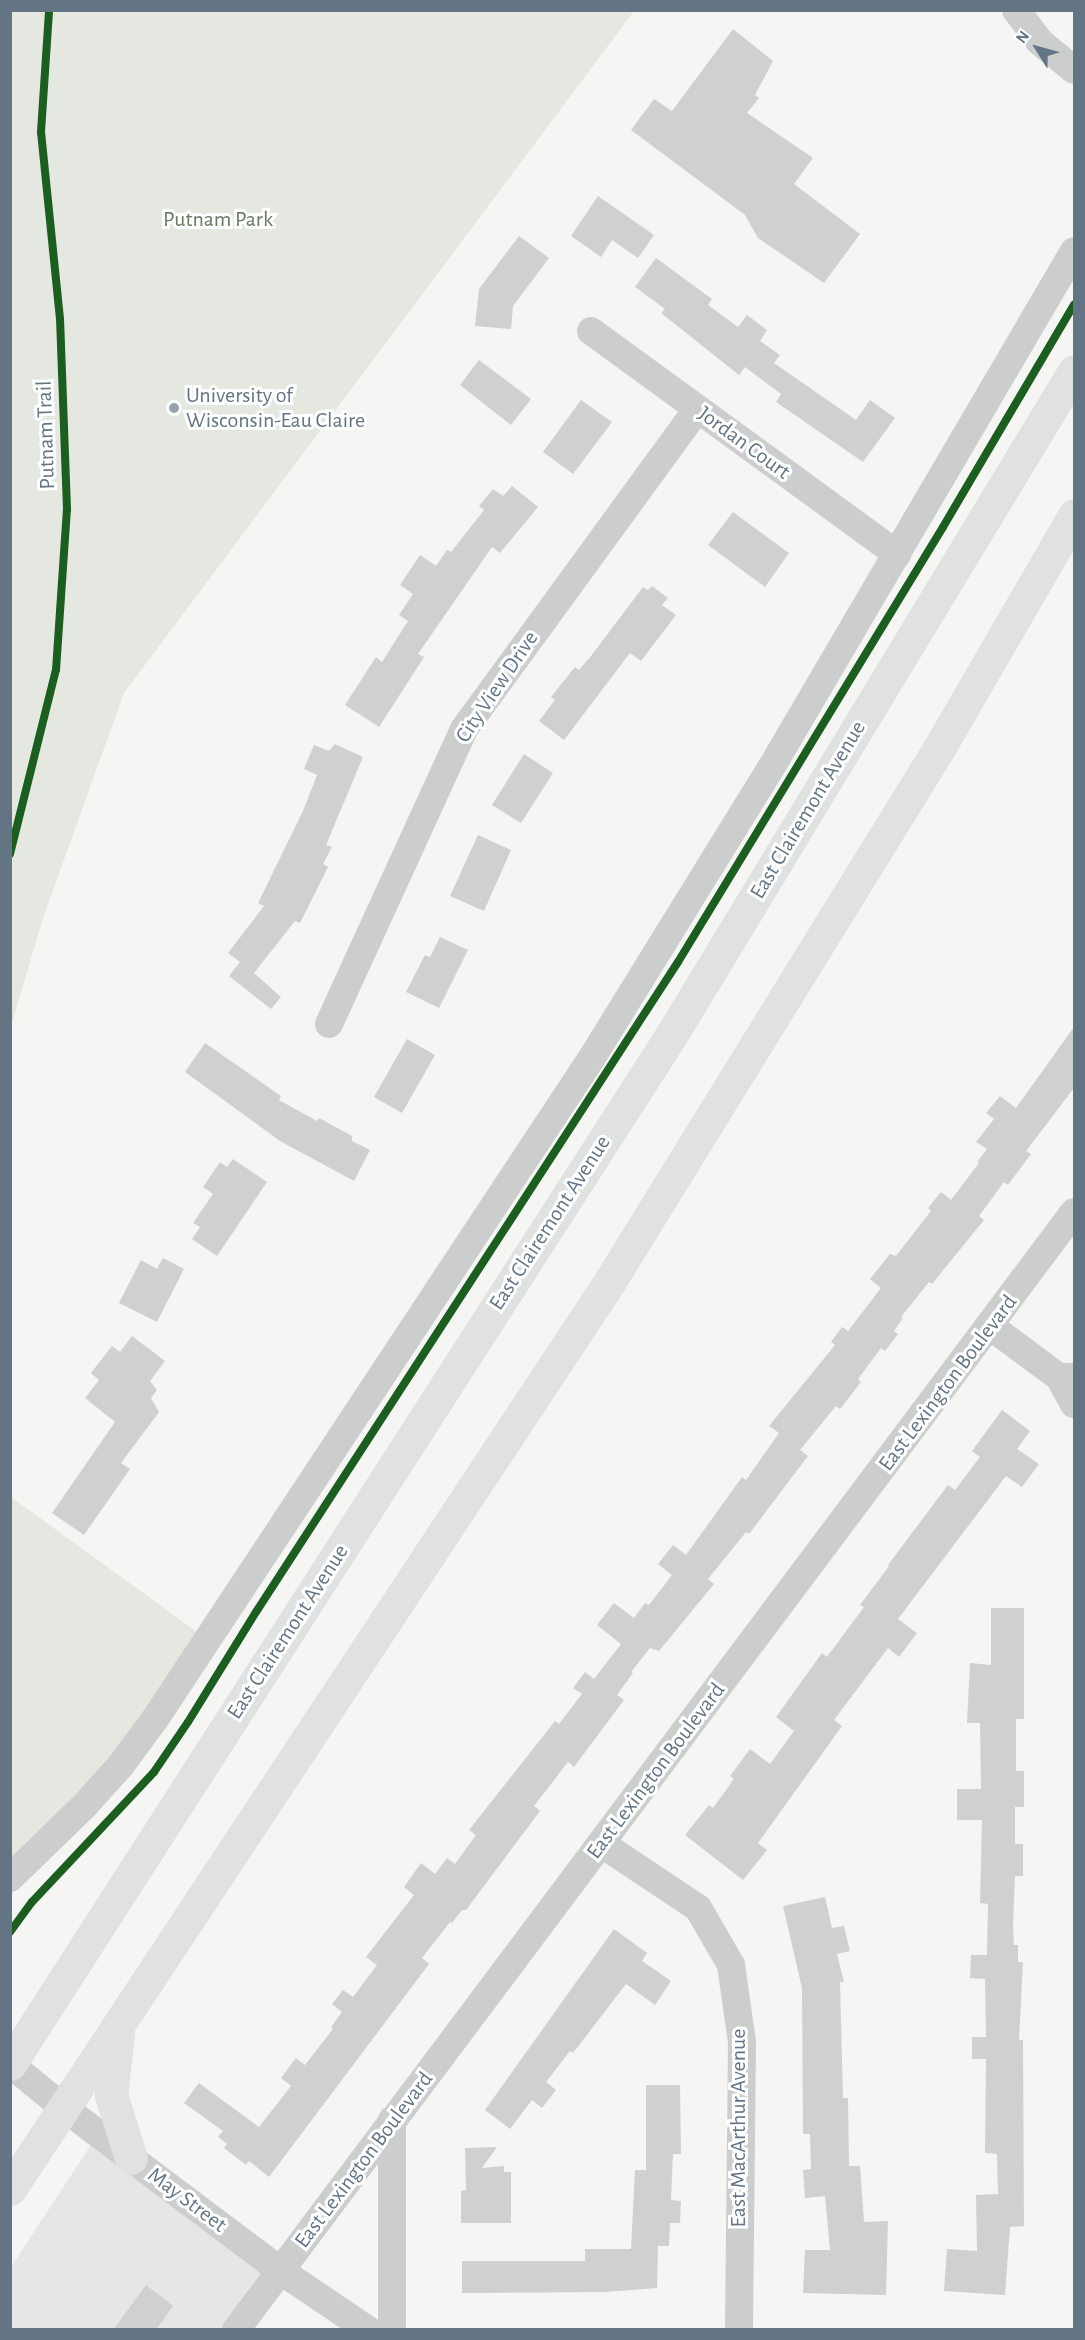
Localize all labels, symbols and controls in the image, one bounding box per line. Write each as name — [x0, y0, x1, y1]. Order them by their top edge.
north arrow — [1007, 18, 1067, 78]
text: N — [1013, 28, 1032, 46]
park label: Putnam Park — [163, 207, 273, 233]
street label: Putnam Trail — [31, 380, 61, 490]
place label: University of Wisconsin-Eau Claire — [186, 382, 365, 434]
marker: University of Wisconsin-Eau Claire — [167, 401, 181, 415]
street label: Jordan Court — [693, 401, 795, 485]
street label: City View Drive — [450, 626, 544, 748]
street label: East Clairemont Avenue — [744, 716, 872, 904]
street label: East Clairemont Avenue — [484, 1131, 616, 1315]
street label: East Lexington Boulevard — [873, 1290, 1023, 1476]
street label: East Clairemont Avenue — [222, 1540, 354, 1724]
street label: East Lexington Boulevard — [581, 1678, 731, 1864]
street label: East MacArthur Avenue — [726, 2029, 752, 2227]
street label: East Lexington Boulevard — [289, 2067, 439, 2253]
street label: May Street — [142, 2162, 232, 2238]

